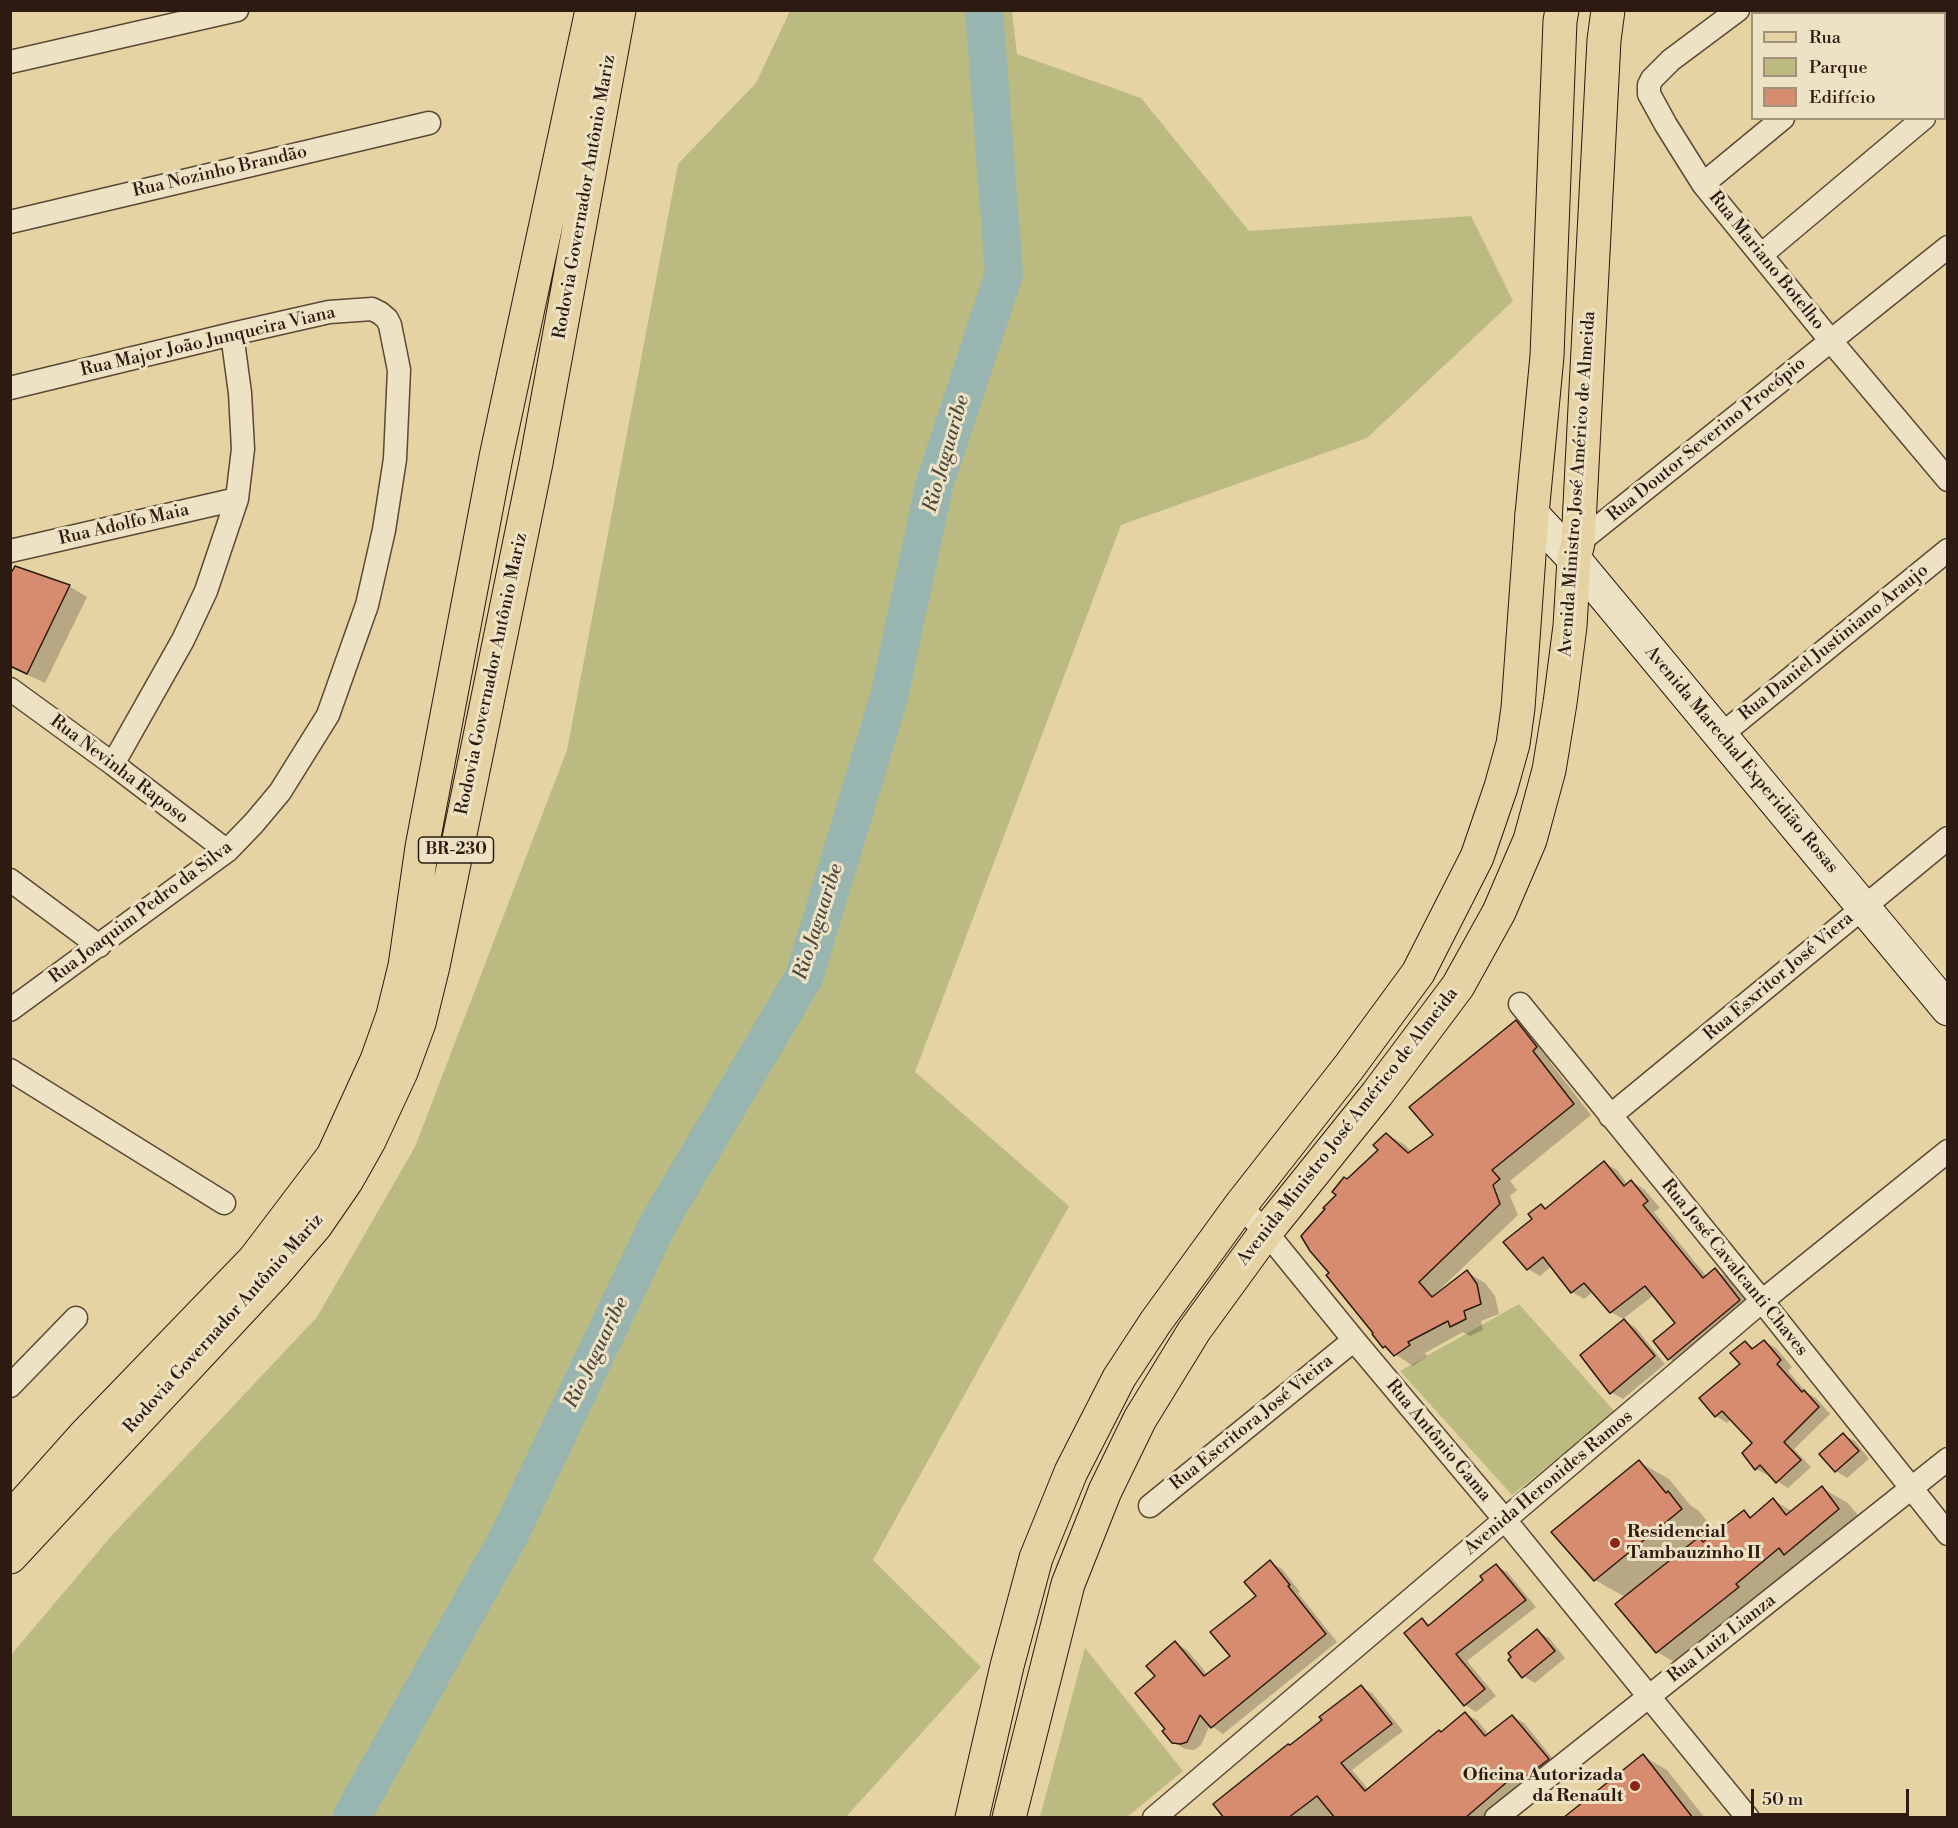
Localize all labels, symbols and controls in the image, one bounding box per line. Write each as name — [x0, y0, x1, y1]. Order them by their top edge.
legend — [1751, 12, 1946, 120]
text: Rua — [1809, 26, 1841, 49]
street label: Rodovia Governador Antônio Mariz — [549, 53, 621, 341]
text: Parque — [1809, 56, 1868, 79]
text: Edifício — [1809, 86, 1876, 109]
street label: Rua Nozinho Brandão — [131, 141, 309, 203]
street label: Rua Mariano Botelho — [1703, 187, 1829, 335]
street label: Rua Major João Junqueira Viana — [78, 302, 338, 382]
street label: Avenida Ministro José Américo de Almeida — [1555, 310, 1601, 658]
street label: Rua Doutor Severino Procópio — [1603, 353, 1811, 527]
water label: Rio Jaguaribe — [919, 393, 975, 515]
street label: Rua Adolfo Maia — [57, 499, 191, 551]
street label: Rodovia Governador Antônio Mariz — [451, 531, 533, 817]
street label: Rua Daniel Justiniano Araujo — [1735, 560, 1933, 726]
street label: Avenida Marechal Experidião Rosas — [1640, 642, 1842, 878]
street label: Rua Nevinha Raposo — [46, 711, 192, 829]
street label: Rua Joaquim Pedro da Silva — [45, 837, 237, 989]
road number: BR-230 — [418, 837, 494, 863]
water label: Rio Jaguaribe — [789, 861, 849, 983]
street label: Rua Esxritor José Viera — [1700, 908, 1858, 1046]
street label: Avenida Ministro José Américo de Almeida — [1233, 984, 1463, 1270]
street label: Rua José Cavalcanti Chaves — [1656, 1175, 1812, 1361]
street label: Rodovia Governador Antônio Mariz — [120, 1210, 328, 1438]
water label: Rio Jaguaribe — [560, 1294, 634, 1412]
street label: Rua Escritora José Vieira — [1166, 1351, 1338, 1495]
street label: Rua Antônio Gama — [1381, 1376, 1495, 1506]
street label: Avenida Heronides Ramos — [1460, 1406, 1638, 1560]
place label: Residencial Tambauzinho II — [1627, 1522, 1761, 1564]
marker: Residencial Tambauzinho II — [1608, 1536, 1622, 1550]
street label: Rua Luiz Lianza — [1664, 1590, 1780, 1688]
place label: Oficina Autorizada da Renault — [1463, 1765, 1623, 1808]
scale bar — [1754, 1777, 1912, 1815]
marker: Oficina Autorizada da Renault — [1628, 1779, 1642, 1793]
text: 50 m — [1762, 1788, 1803, 1811]

